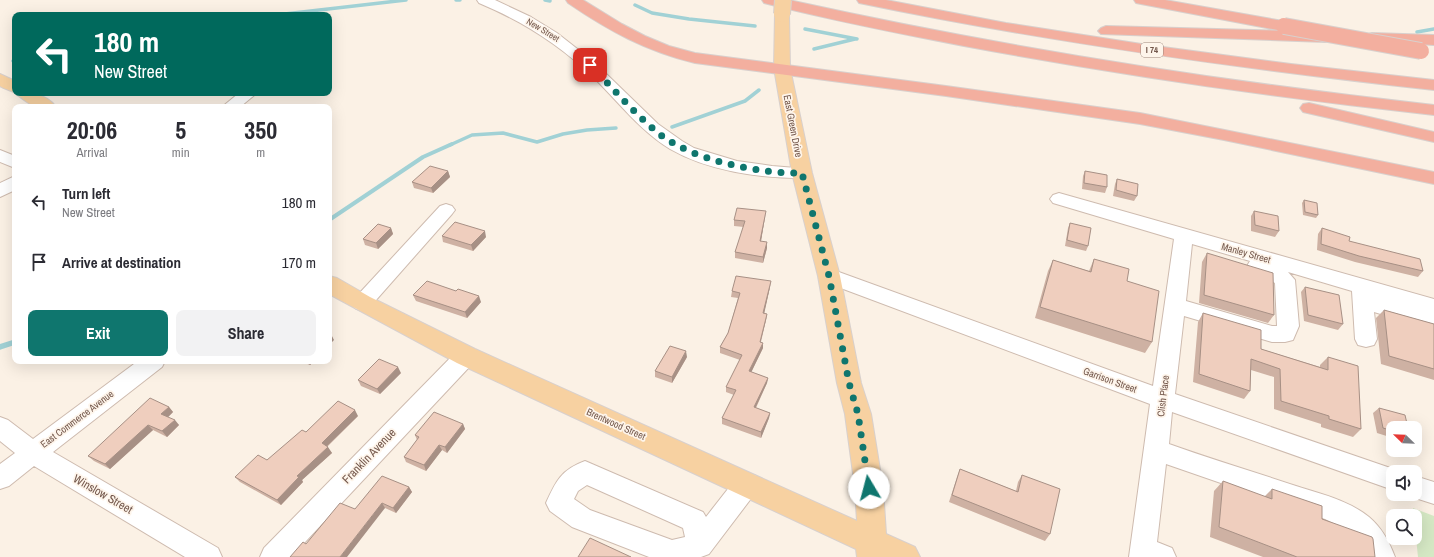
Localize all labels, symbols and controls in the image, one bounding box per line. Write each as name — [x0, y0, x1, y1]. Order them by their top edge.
street label: New Street — [524, 15, 562, 45]
text: 180 m — [94, 23, 159, 61]
icon: left — [28, 28, 80, 80]
road number: I 74 — [1141, 43, 1163, 57]
pin — [573, 48, 607, 82]
icon: arrive — [579, 54, 601, 76]
text: New Street — [94, 59, 167, 84]
street label: East Green Drive — [781, 94, 806, 159]
text: 20:06 — [67, 114, 117, 146]
text: 5 — [175, 114, 186, 146]
text: 350 — [244, 114, 277, 146]
text: Arrival — [77, 144, 107, 161]
text: min — [172, 144, 190, 161]
text: m — [256, 144, 265, 161]
text: Turn left — [62, 183, 110, 204]
icon: left — [28, 191, 50, 213]
text: 180 m — [282, 192, 316, 213]
text: New Street — [62, 204, 115, 221]
street label: Manley Street — [1220, 240, 1273, 266]
icon: arrive — [28, 251, 50, 273]
text: Arrive at destination — [62, 252, 181, 273]
text: 170 m — [282, 252, 316, 273]
button: Exit — [28, 310, 168, 356]
button: Share — [176, 310, 316, 356]
street label: Garrison Street — [1081, 364, 1139, 396]
street label: Clish Place — [1154, 374, 1172, 417]
street label: East Commerce Avenue — [38, 387, 117, 451]
street label: Brentwood Street — [584, 405, 648, 443]
north arrow — [1386, 421, 1422, 457]
map controls — [1386, 421, 1422, 545]
street label: Franklin Avenue — [339, 425, 399, 487]
button: sound — [1386, 465, 1422, 501]
position arrow — [848, 467, 890, 509]
street label: Winslow Street — [70, 471, 136, 518]
button: search — [1386, 509, 1422, 545]

